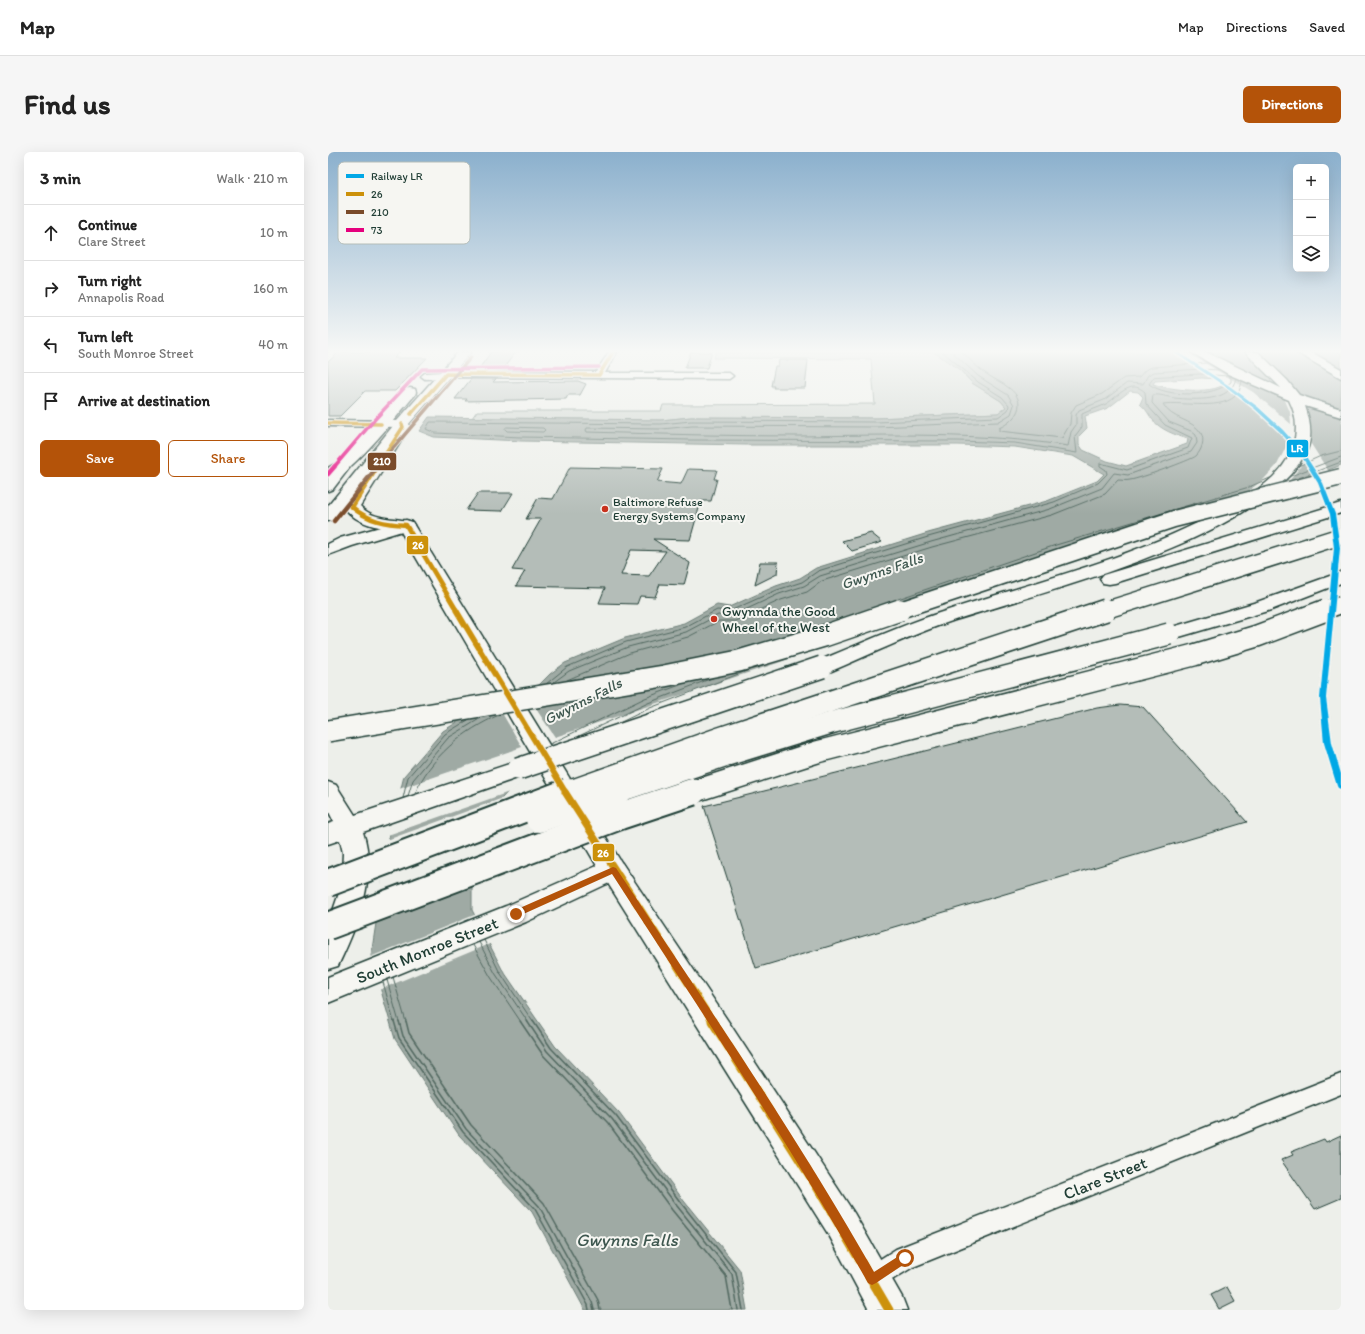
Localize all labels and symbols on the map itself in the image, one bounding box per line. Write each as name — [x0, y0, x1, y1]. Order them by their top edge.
legend — [338, 162, 470, 244]
text: Railway LR — [371, 170, 423, 183]
text: 26 — [371, 188, 383, 201]
text: 210 — [371, 206, 389, 219]
text: 73 — [371, 224, 382, 237]
line badge: LR — [1286, 439, 1309, 458]
text: LR — [1291, 442, 1303, 455]
line badge: 210 — [367, 452, 397, 471]
text: 210 — [373, 455, 391, 468]
place label: Baltimore Refuse Energy Systems Company — [613, 495, 746, 523]
marker: Baltimore Refuse Energy Systems Company — [600, 504, 610, 514]
line badge: 26 — [406, 535, 429, 555]
text: 26 — [412, 539, 424, 552]
water label: Gwynns Falls — [839, 548, 926, 593]
place label: Gwynnda the Good Wheel of the West — [722, 603, 836, 636]
marker: Gwynnda the Good Wheel of the West — [709, 614, 719, 624]
water label: Gwynns Falls — [541, 673, 626, 728]
line badge: 26 — [592, 843, 615, 862]
text: 26 — [597, 847, 609, 860]
route end — [507, 905, 525, 923]
street label: South Monroe Street — [353, 912, 501, 988]
street label: Clare Street — [1060, 1152, 1150, 1204]
water label: Gwynns Falls — [576, 1229, 679, 1251]
route start — [896, 1249, 914, 1267]

